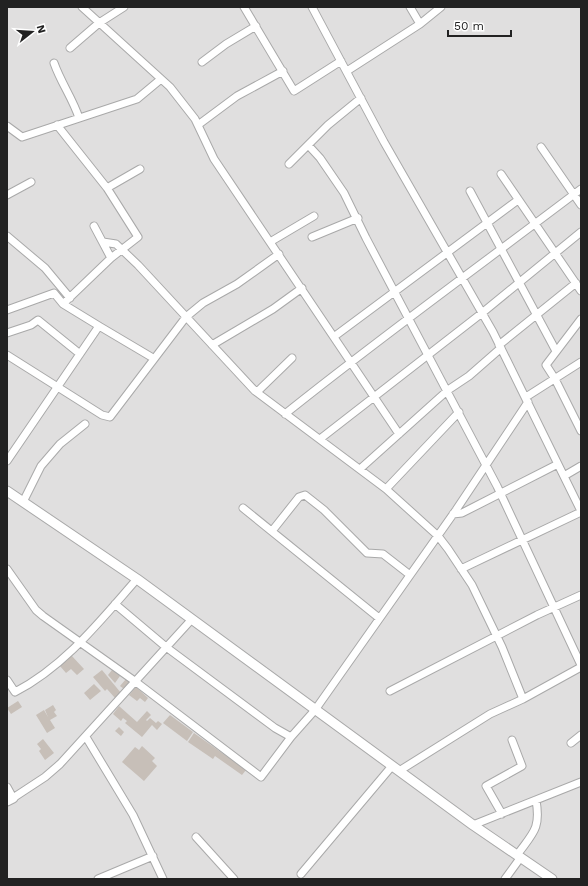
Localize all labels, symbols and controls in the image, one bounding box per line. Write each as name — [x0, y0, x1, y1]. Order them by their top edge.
north arrow — [12, 12, 52, 52]
scale bar — [448, 12, 511, 38]
text: 50 m — [454, 19, 484, 33]
text: N — [34, 23, 48, 35]

